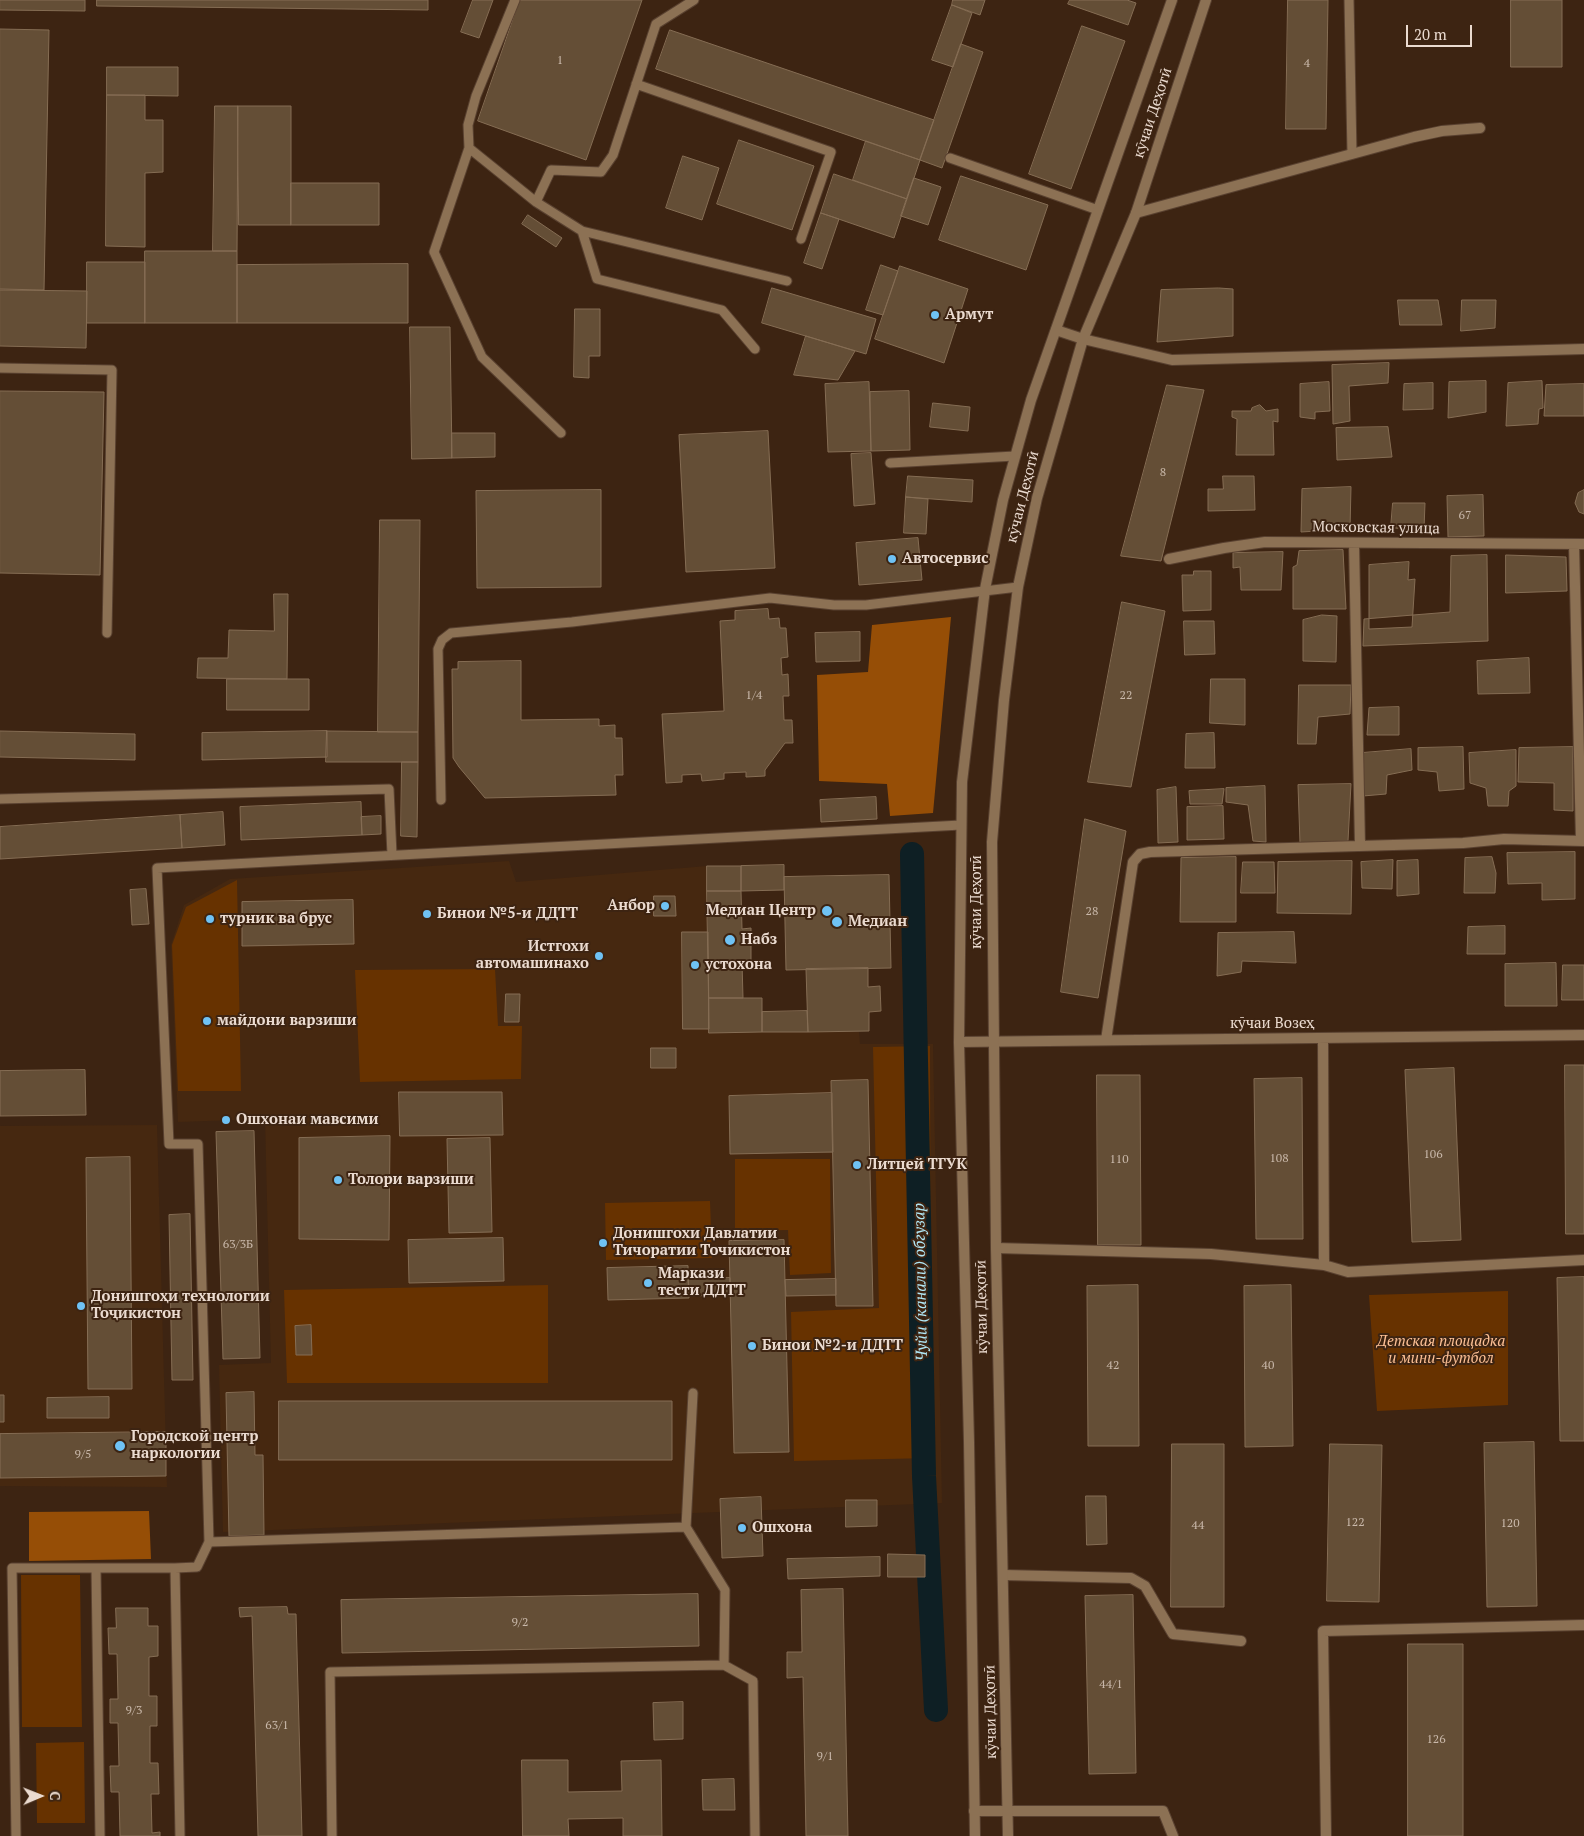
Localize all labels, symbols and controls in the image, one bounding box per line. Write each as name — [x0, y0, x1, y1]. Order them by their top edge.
scale bar — [1409, 15, 1475, 47]
text: 20 m — [1414, 24, 1447, 44]
house number: 1 — [557, 54, 563, 68]
house number: 4 — [1304, 57, 1310, 71]
street label: кӯчаи Деҳотӣ — [1130, 65, 1176, 161]
place label: Армут — [945, 306, 993, 324]
marker: Армут — [929, 309, 941, 321]
street label: кӯчаи Деҳотӣ — [1003, 449, 1043, 545]
house number: 8 — [1160, 466, 1166, 480]
house number: 67 — [1459, 509, 1471, 523]
street label: Московская улица — [1312, 518, 1440, 538]
place label: Автосервис — [902, 550, 989, 568]
marker: Автосервис — [886, 553, 898, 565]
house number: 1/4 — [746, 689, 762, 703]
house number: 22 — [1120, 689, 1132, 703]
street label: кӯчаи Деҳотӣ — [968, 855, 986, 949]
place label: Анбор — [607, 897, 655, 915]
marker: Анбор — [659, 900, 671, 912]
place label: Медиан Центр — [706, 902, 816, 920]
marker: Медиан Центр — [820, 904, 834, 918]
place label: Бинои №5-и ДДТТ — [437, 905, 578, 923]
house number: 28 — [1086, 905, 1098, 919]
marker: Бинои №5-и ДДТТ — [421, 908, 433, 920]
place label: турник ва брус — [220, 910, 332, 928]
marker: турник ва брус — [204, 913, 216, 925]
place label: Медиан — [848, 913, 907, 931]
marker: Медиан — [830, 915, 844, 929]
place label: Набз — [741, 931, 777, 949]
marker: Набз — [723, 933, 737, 947]
place label: Истгохи автомашинахо — [476, 938, 589, 973]
marker: Истгохи автомашинахо — [593, 950, 605, 962]
place label: устохона — [705, 956, 772, 974]
marker: устохона — [689, 959, 701, 971]
place label: майдони варзиши — [217, 1012, 357, 1030]
marker: майдони варзиши — [201, 1015, 213, 1027]
street label: кӯчаи Возеҳ — [1230, 1015, 1314, 1033]
place label: Ошхонаи мавсими — [236, 1111, 379, 1129]
marker: Ошхонаи мавсими — [220, 1114, 232, 1126]
house number: 106 — [1423, 1148, 1443, 1162]
house number: 108 — [1269, 1152, 1289, 1166]
house number: 110 — [1109, 1153, 1129, 1167]
place label: Литцей ТГУК — [867, 1156, 967, 1174]
marker: Литцей ТГУК — [851, 1159, 863, 1171]
place label: Толори варзиши — [348, 1171, 474, 1189]
marker: Толори варзиши — [332, 1174, 344, 1186]
water label: Чуйи (канали) обгузар — [910, 1203, 932, 1361]
place label: Донишгохи Давлатии Тичоратии Точикистон — [613, 1225, 790, 1260]
marker: Донишгохи Давлатии Тичоратии Точикистон — [597, 1237, 609, 1249]
house number: 63/3Б — [223, 1238, 253, 1252]
street label: кӯчаи Деҳотӣ — [972, 1260, 992, 1354]
place label: Маркази тести ДДТТ — [658, 1265, 746, 1300]
marker: Маркази тести ДДТТ — [642, 1277, 654, 1289]
place label: Донишгоҳи технологии Тоҷикистон — [91, 1288, 270, 1323]
marker: Донишгоҳи технологии Тоҷикистон — [75, 1300, 87, 1312]
park label: Детская площадка и мини-футбол — [1377, 1333, 1505, 1368]
place label: Бинои №2-и ДДТТ — [762, 1337, 903, 1355]
marker: Бинои №2-и ДДТТ — [746, 1340, 758, 1352]
house number: 42 — [1107, 1359, 1119, 1373]
house number: 40 — [1262, 1359, 1274, 1373]
place label: Городской центр наркологии — [131, 1428, 258, 1463]
marker: Городской центр наркологии — [113, 1439, 127, 1453]
house number: 9/5 — [75, 1448, 91, 1462]
house number: 122 — [1345, 1516, 1365, 1530]
house number: 120 — [1500, 1517, 1520, 1531]
place label: Ошхона — [752, 1519, 812, 1537]
house number: 44 — [1192, 1519, 1204, 1533]
marker: Ошхона — [736, 1522, 748, 1534]
house number: 9/2 — [512, 1616, 528, 1630]
street label: кӯчаи Деҳотӣ — [981, 1665, 1001, 1759]
house number: 44/1 — [1099, 1678, 1123, 1692]
house number: 9/3 — [126, 1704, 142, 1718]
house number: 63/1 — [265, 1719, 289, 1733]
house number: 126 — [1426, 1733, 1446, 1747]
house number: 9/1 — [817, 1750, 833, 1764]
north arrow — [15, 1771, 65, 1821]
text: С — [46, 1791, 65, 1800]

